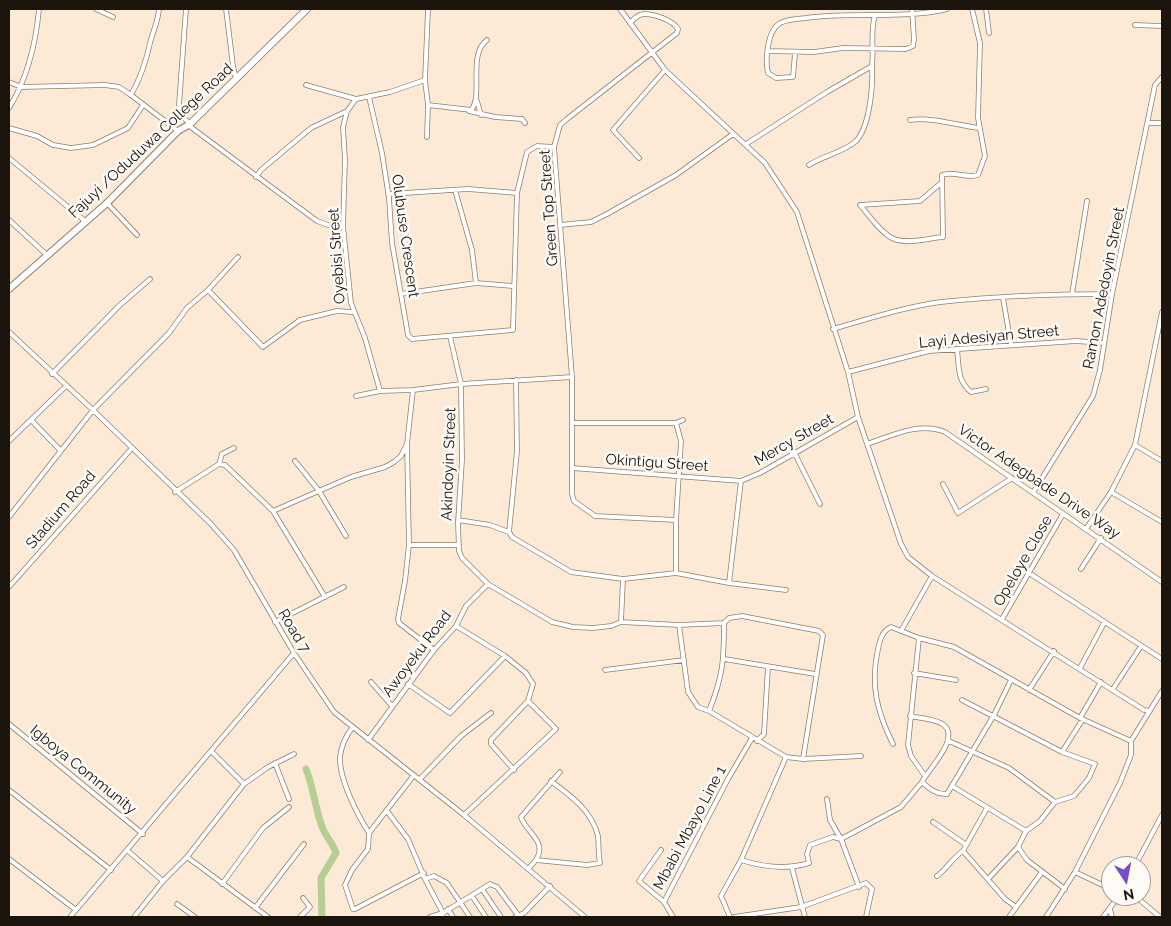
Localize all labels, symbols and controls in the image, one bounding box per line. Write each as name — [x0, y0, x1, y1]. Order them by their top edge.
street label: Fajuyi /Oduduwa College Road — [65, 60, 237, 222]
street label: Green Top Street — [536, 149, 562, 267]
street label: Olubuse Crescent — [387, 173, 423, 299]
street label: Ramon Adedoyin Street — [1079, 205, 1129, 371]
street label: Oyebisi Street — [325, 207, 349, 305]
street label: Layi Adesiyan Street — [918, 322, 1060, 352]
street label: Akindoyin Street — [438, 407, 460, 521]
street label: Mercy Street — [751, 410, 837, 470]
street label: Victor Adegbade Drive Way — [954, 421, 1124, 543]
street label: Okintigu Street — [605, 450, 709, 476]
street label: Stadium Road — [22, 467, 100, 553]
street label: Opeloye Close — [990, 512, 1056, 610]
street label: Road 7 — [274, 606, 314, 656]
street label: Awoyeku Road — [379, 607, 455, 701]
street label: Igboya Community — [26, 722, 140, 818]
street label: Mbabi Mbayo Line 1 — [650, 763, 730, 893]
north arrow — [1101, 856, 1151, 906]
text: N — [1122, 886, 1135, 904]

